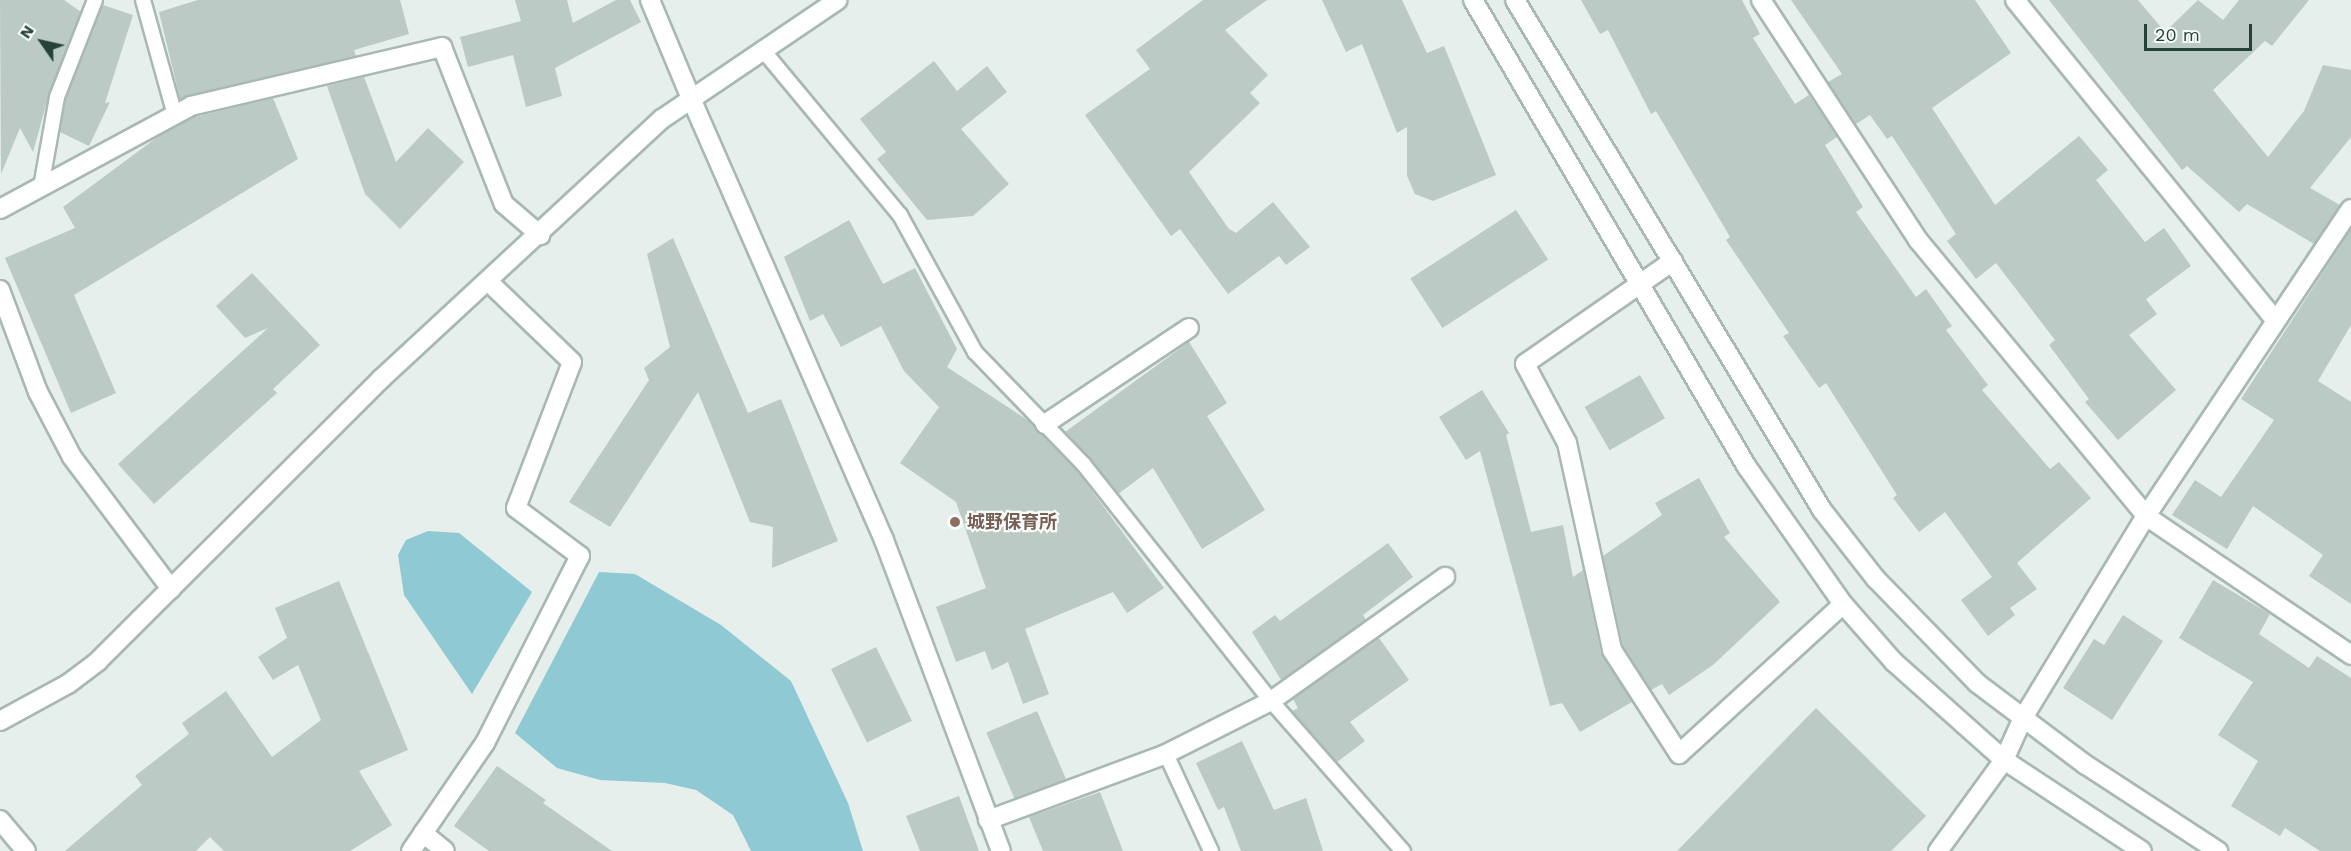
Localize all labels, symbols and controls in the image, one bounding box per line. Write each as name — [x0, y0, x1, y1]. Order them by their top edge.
north arrow — [12, 12, 72, 72]
scale bar — [2147, 12, 2255, 50]
text: N — [15, 21, 38, 42]
text: 20 m — [2155, 24, 2200, 45]
place label: 城野保育所 — [967, 511, 1057, 533]
marker: 城野保育所 — [948, 515, 962, 529]

